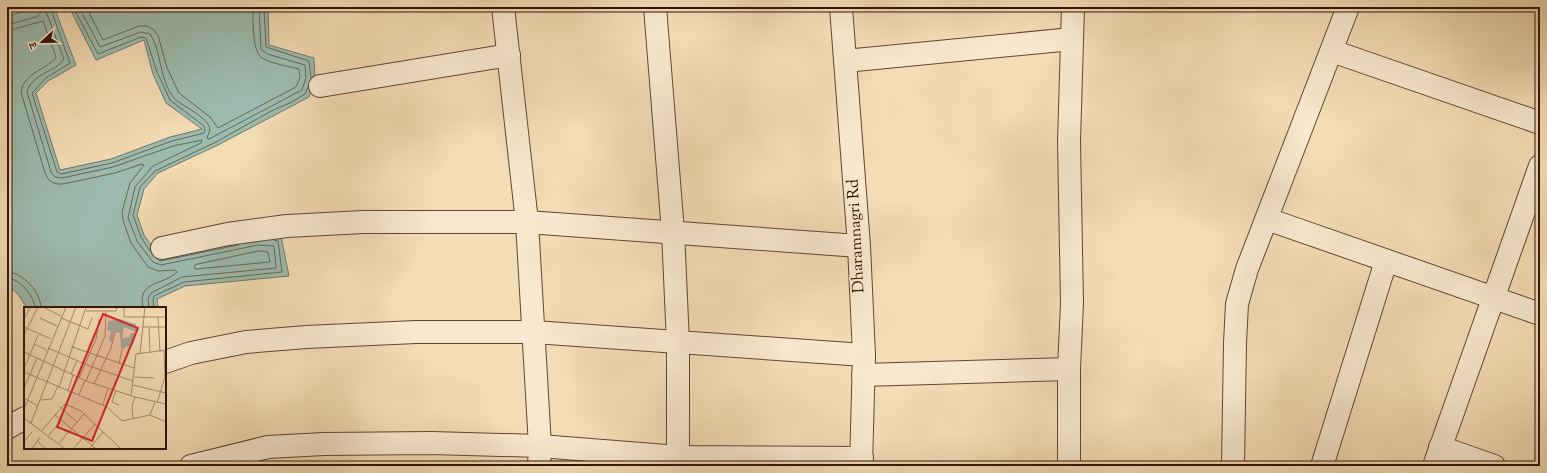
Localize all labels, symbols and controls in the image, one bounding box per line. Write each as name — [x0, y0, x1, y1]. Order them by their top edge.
north arrow — [22, 22, 62, 62]
text: उ — [25, 38, 42, 52]
street label: Dharamnagri Rd — [843, 178, 871, 294]
inset map — [24, 307, 166, 449]

